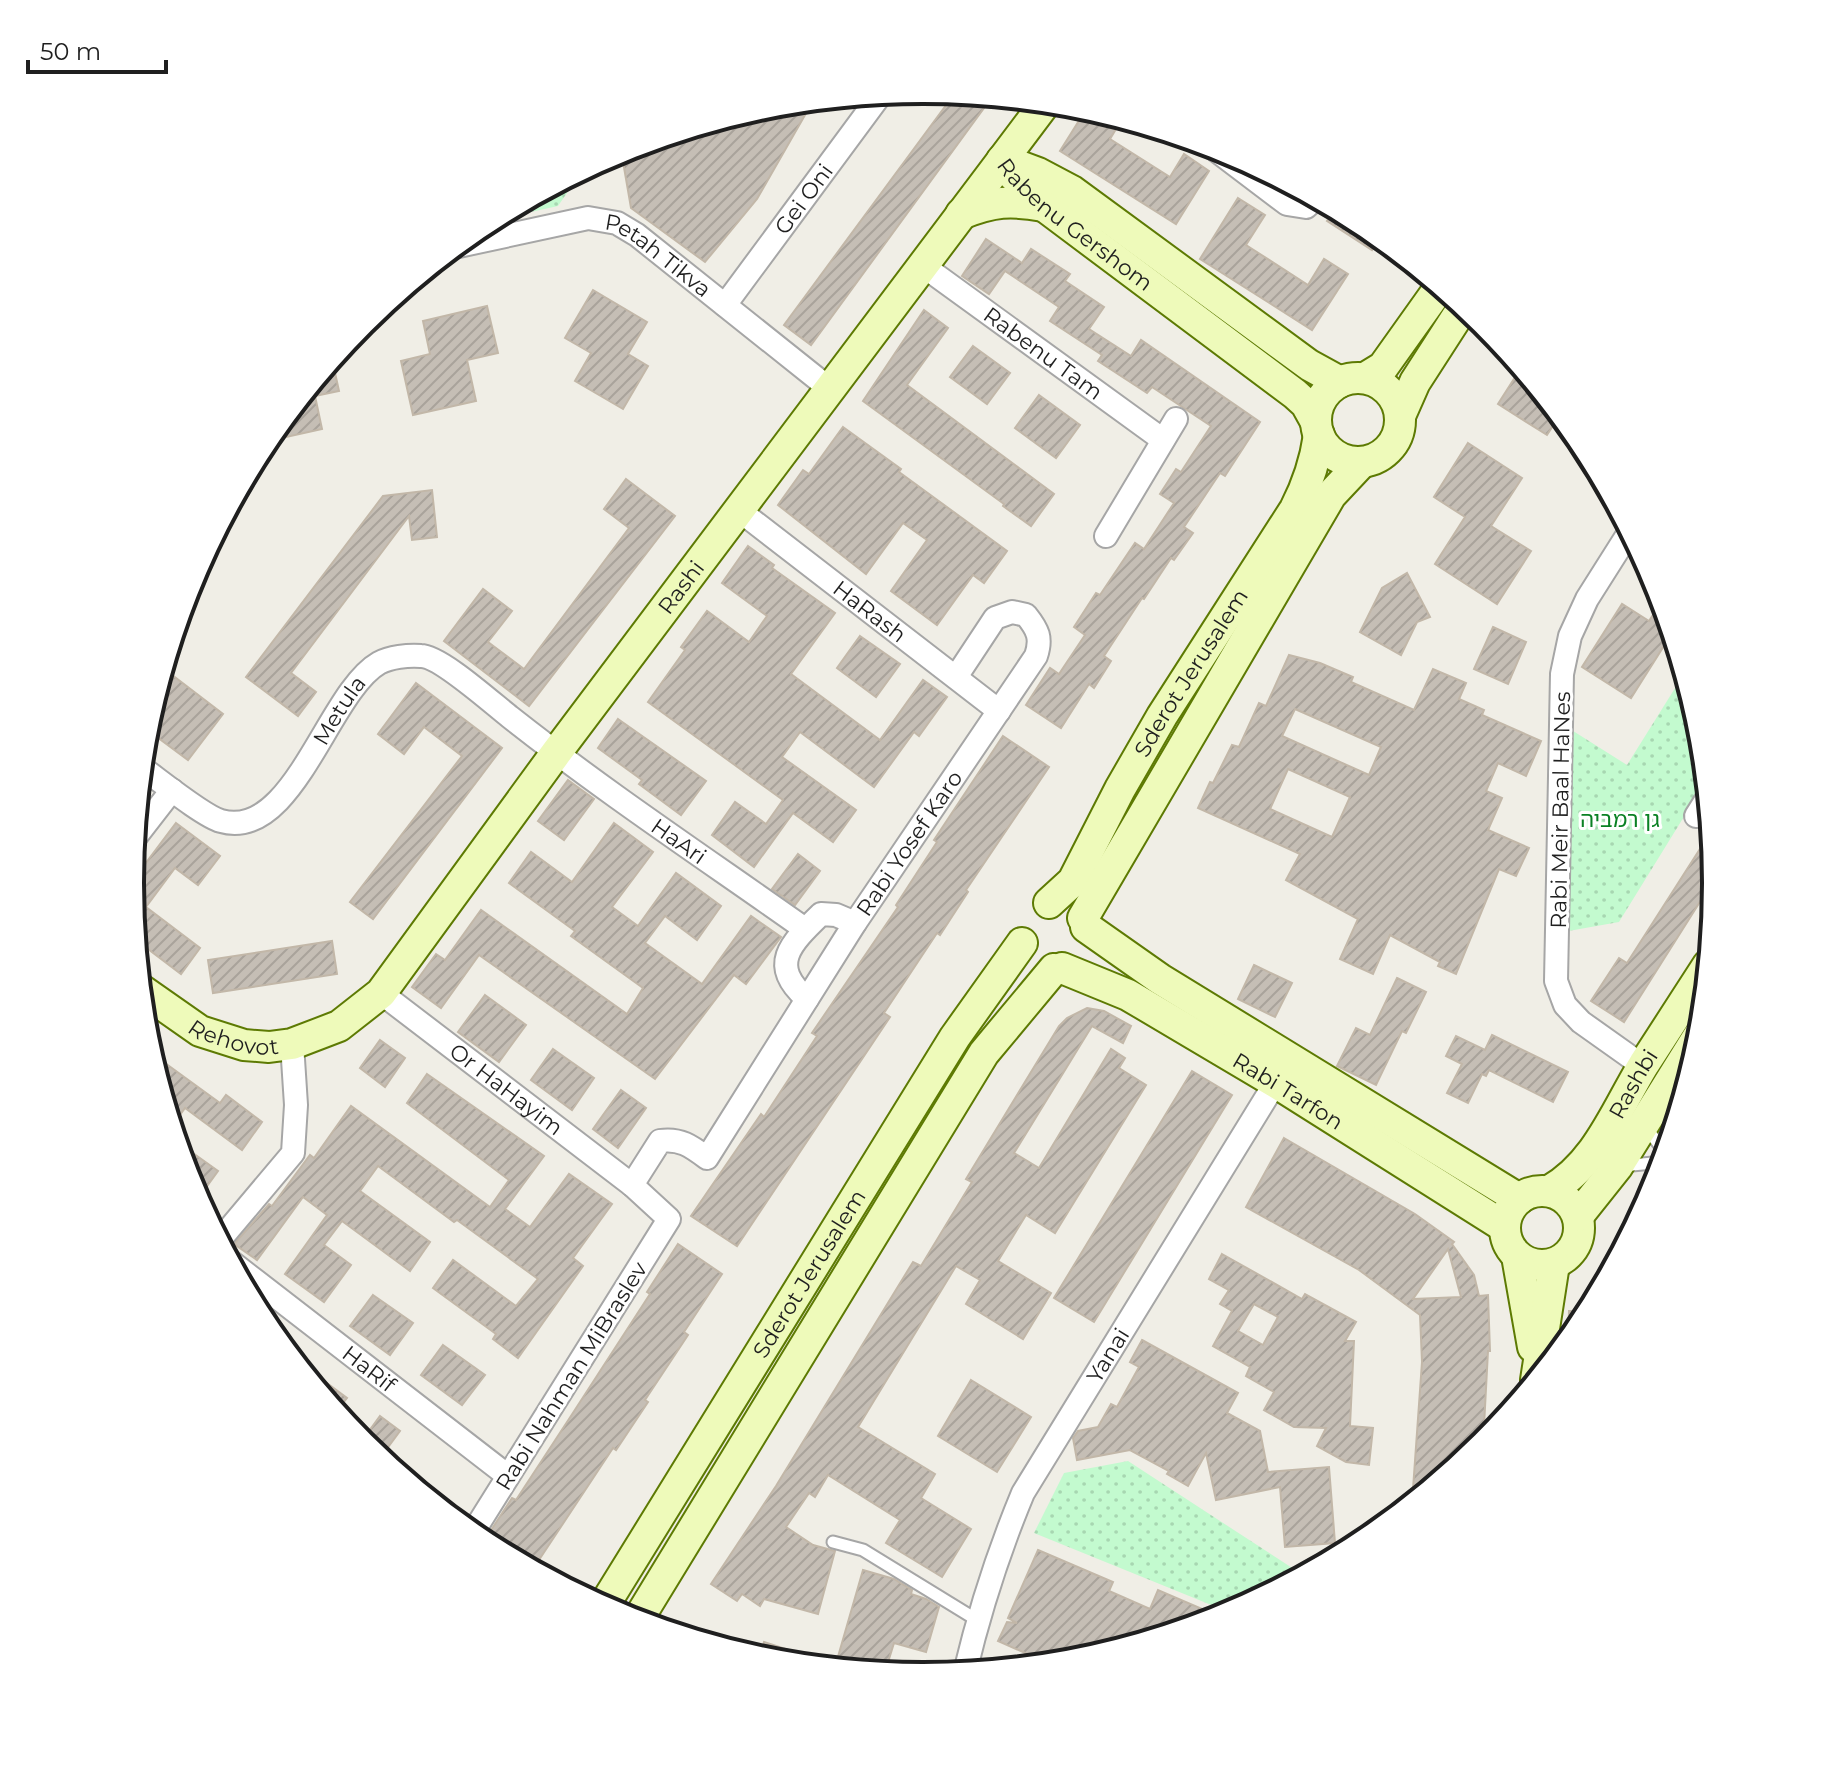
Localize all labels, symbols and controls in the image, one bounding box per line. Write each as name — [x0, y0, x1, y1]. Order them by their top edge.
scale bar — [28, 24, 166, 74]
text: 50 m — [40, 37, 101, 66]
street label: Rabenu Gershom — [991, 153, 1158, 297]
street label: Gei Oni — [769, 158, 839, 240]
street label: Petah Tikva — [603, 208, 717, 303]
street label: Rabenu Tam — [978, 301, 1108, 406]
street label: Rashi — [652, 555, 710, 620]
street label: HaRash — [827, 575, 911, 648]
street label: Sderot Jerusalem — [1128, 584, 1254, 762]
street label: Metula — [307, 670, 372, 750]
street label: Rabi Meir Baal HaNes — [1545, 691, 1576, 929]
street label: Rabi Yosef Karo — [851, 766, 968, 921]
park label: גן רמביה — [1580, 806, 1660, 833]
street label: HaAri — [646, 813, 711, 870]
street label: Rehovot — [183, 1014, 280, 1061]
street label: Or HaHayim — [444, 1037, 568, 1141]
street label: Rashbi — [1603, 1044, 1664, 1124]
street label: Rabi Tarfon — [1228, 1047, 1348, 1136]
street label: Sderot Jerusalem — [747, 1185, 872, 1363]
street label: Rabi Nahman MiBraslev — [490, 1257, 653, 1495]
street label: Yanai — [1081, 1323, 1135, 1388]
street label: HaRif — [337, 1340, 402, 1399]

